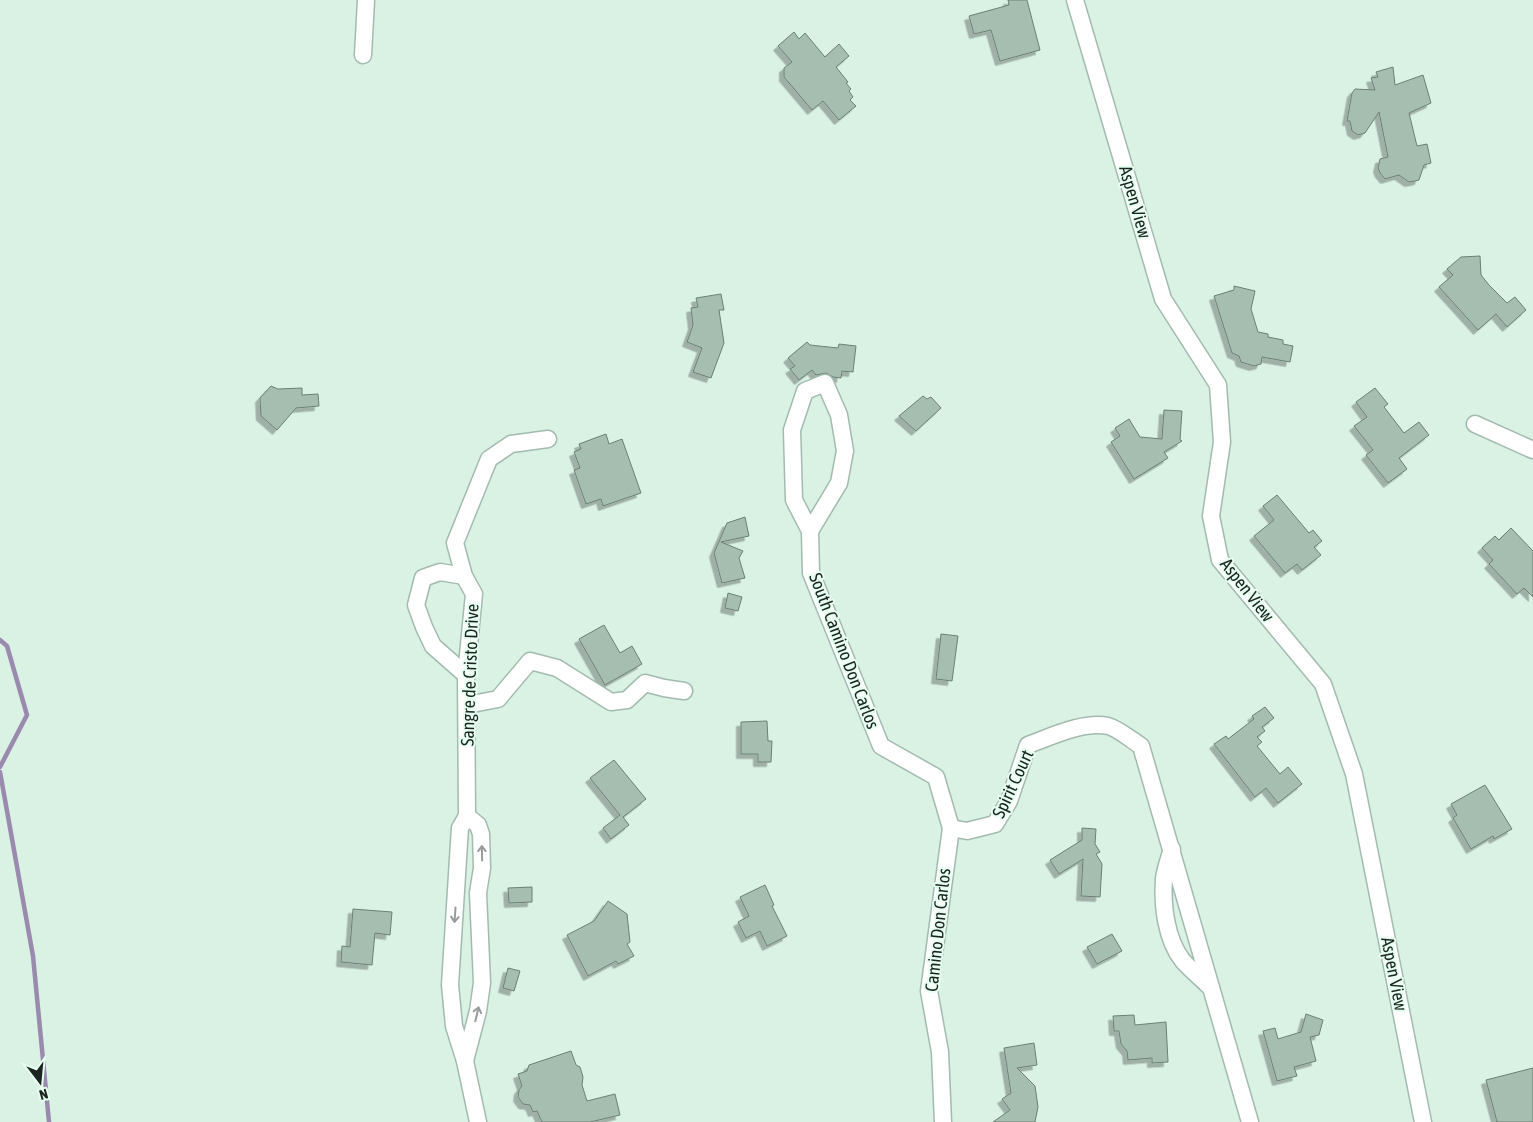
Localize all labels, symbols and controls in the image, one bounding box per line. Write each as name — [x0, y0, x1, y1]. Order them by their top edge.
street label: Aspen View — [1115, 163, 1156, 241]
street label: Aspen View — [1216, 554, 1279, 626]
street label: South Camino Don Carlos — [805, 570, 884, 732]
street label: Sangre de Cristo Drive — [457, 604, 482, 746]
street label: Spirit Court — [988, 746, 1037, 821]
one-way arrow — [477, 845, 487, 861]
street label: Camino Don Carlos — [921, 867, 954, 993]
one-way arrow — [450, 907, 459, 923]
street label: Aspen View — [1377, 935, 1412, 1013]
one-way arrow — [473, 1007, 482, 1023]
north arrow — [15, 1057, 65, 1107]
text: N — [37, 1086, 50, 1103]

